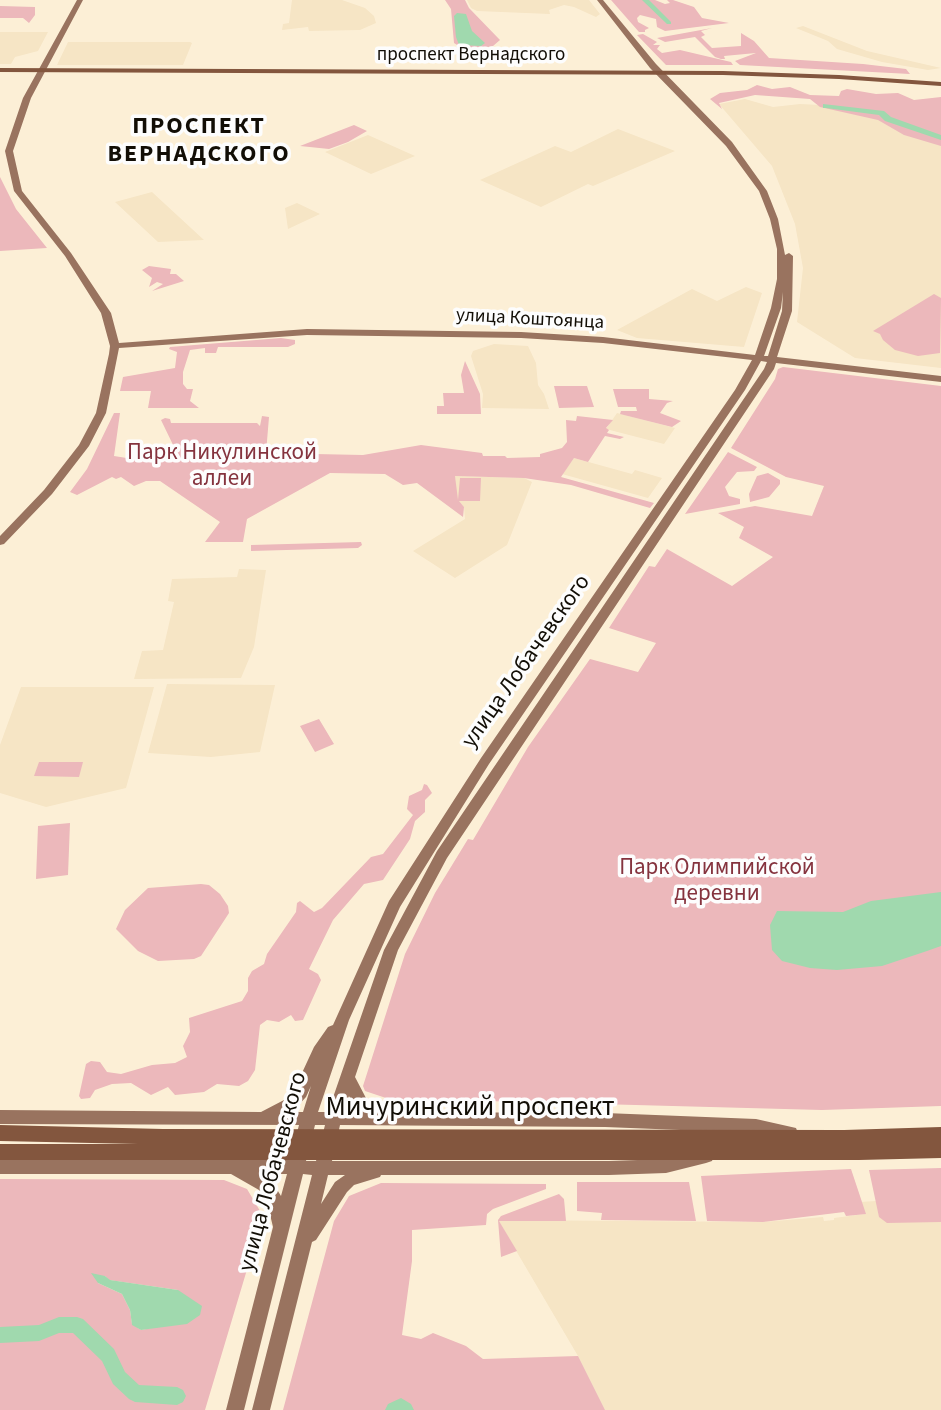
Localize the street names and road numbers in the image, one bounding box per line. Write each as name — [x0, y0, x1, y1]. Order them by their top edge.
street label: проспект Вернадского — [377, 45, 565, 67]
street label: улица Коштоянца — [455, 305, 605, 335]
street label: улица Лобачевского — [457, 570, 597, 754]
street label: улица Лобачевского — [234, 1069, 314, 1275]
street label: Мичуринский проспект — [325, 1092, 615, 1126]

